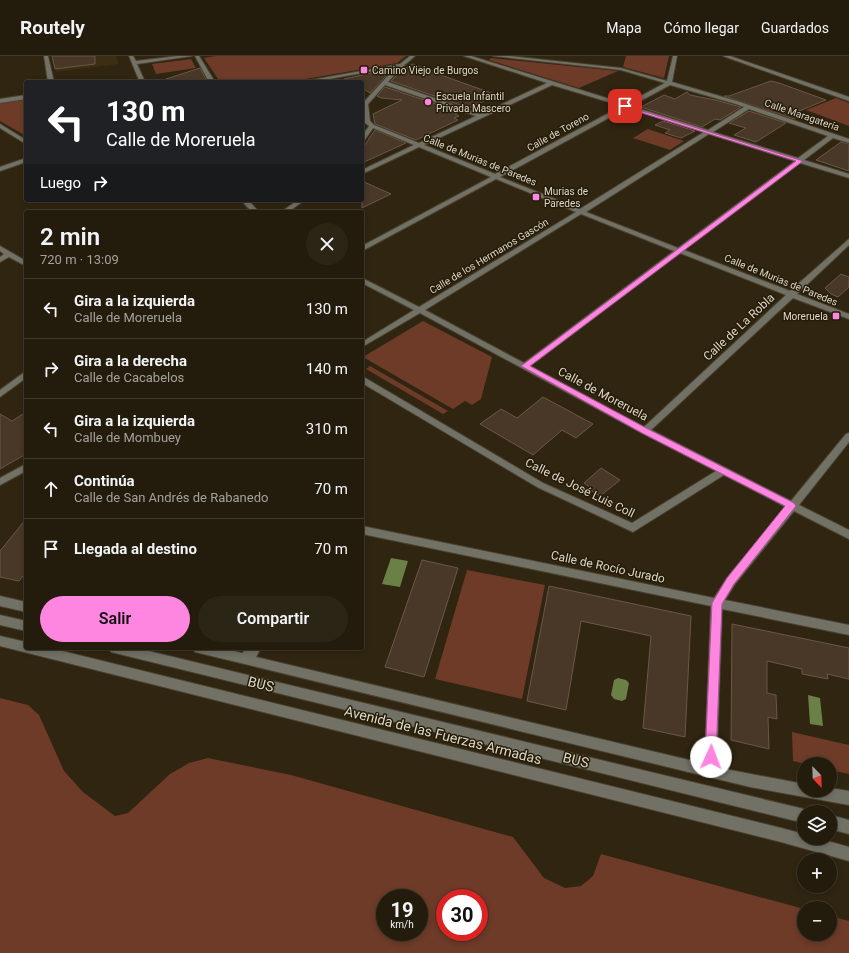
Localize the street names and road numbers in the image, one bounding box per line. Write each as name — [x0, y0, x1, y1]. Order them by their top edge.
street label: Calle Maragatería — [763, 97, 841, 133]
street label: Calle de Toreno — [525, 110, 591, 153]
street label: Calle de Murias de Paredes — [422, 132, 538, 188]
street label: Calle de los Hermanos Gascón — [428, 216, 550, 296]
street label: Calle de Murias de Paredes — [723, 252, 839, 308]
street label: Calle de La Robla — [701, 291, 777, 363]
street label: Calle de Moreruela — [556, 364, 650, 424]
street label: Calle de José Luis Coll — [523, 455, 637, 521]
street label: Calle de Rocío Jurado — [550, 548, 666, 586]
street label: BUS — [246, 673, 276, 695]
street label: Avenida de las Fuerzas Armadas — [343, 703, 543, 767]
street label: BUS — [561, 749, 591, 771]

